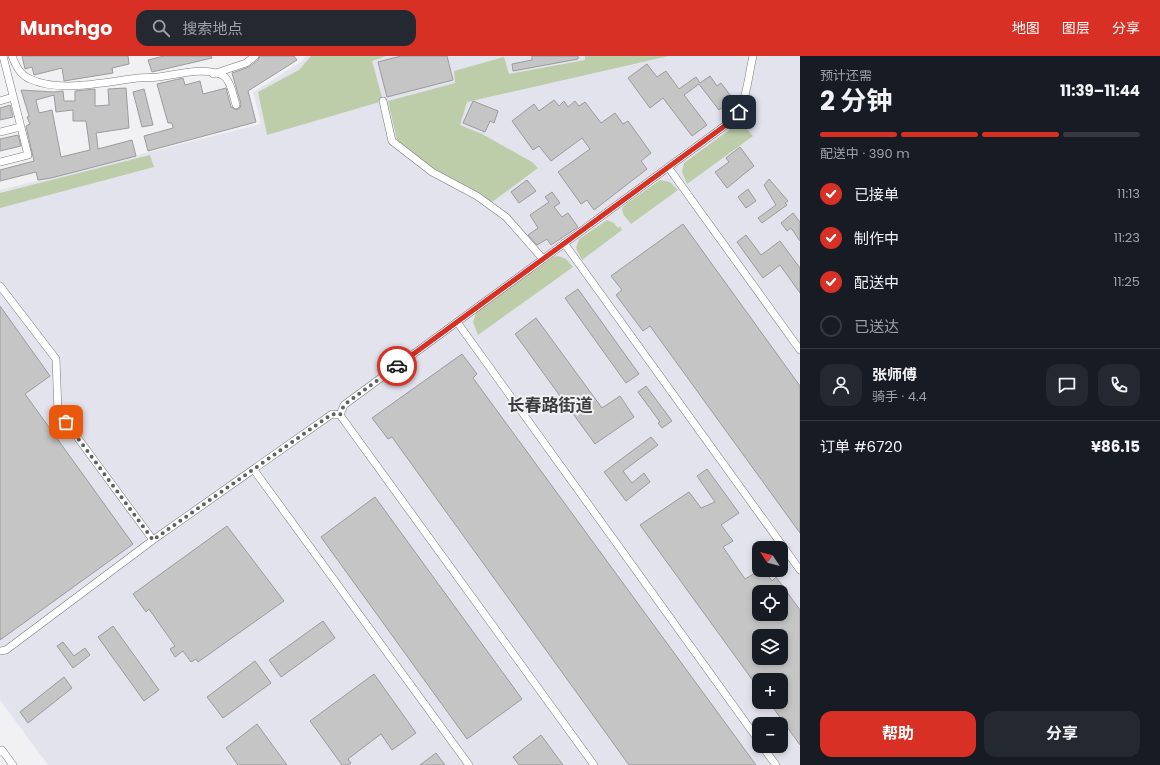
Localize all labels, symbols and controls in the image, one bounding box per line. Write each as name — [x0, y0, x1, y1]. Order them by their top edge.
search box — [136, 10, 416, 46]
text: Munchgo — [20, 15, 112, 42]
icon: search — [150, 17, 172, 39]
text: 搜索地点 — [182, 18, 242, 39]
text: 地图 — [1012, 18, 1040, 38]
text: 图层 — [1062, 18, 1090, 38]
text: 分享 — [1112, 18, 1140, 38]
text: 预计还需 — [820, 66, 872, 85]
text: 11:39–11:44 — [1060, 80, 1140, 101]
text: 2 分钟 — [820, 83, 892, 119]
pin — [722, 95, 756, 129]
icon: home — [728, 101, 750, 123]
text: 配送中 · 390 m — [820, 144, 910, 163]
icon: check — [820, 183, 842, 205]
text: 已接单 — [854, 184, 899, 205]
text: 11:13 — [1117, 184, 1140, 203]
icon: check — [820, 227, 842, 249]
text: 制作中 — [854, 228, 899, 249]
text: 11:23 — [1114, 228, 1140, 247]
icon: check — [820, 271, 842, 293]
text: 配送中 — [854, 272, 899, 293]
text: 11:25 — [1113, 272, 1140, 291]
text: 已送达 — [854, 316, 899, 337]
courier — [377, 346, 417, 386]
icon: car — [386, 355, 408, 377]
button: person — [820, 364, 862, 406]
text: 张师傅 — [872, 364, 917, 385]
button: chat — [1046, 364, 1088, 406]
button: phone — [1098, 364, 1140, 406]
text: 骑手 · 4.4 — [872, 387, 927, 406]
district label: 长春路街道 — [508, 393, 593, 417]
pin — [49, 405, 83, 439]
icon: bag — [55, 411, 77, 433]
text: 订单 #6720 — [820, 436, 902, 457]
text: ¥86.15 — [1091, 436, 1140, 457]
north arrow — [752, 541, 788, 577]
map controls — [752, 541, 788, 753]
button: locate — [752, 585, 788, 621]
button: layers — [752, 629, 788, 665]
button: + — [752, 673, 788, 709]
button: 帮助 — [820, 711, 976, 757]
button: 分享 — [984, 711, 1140, 757]
button: − — [752, 717, 788, 753]

